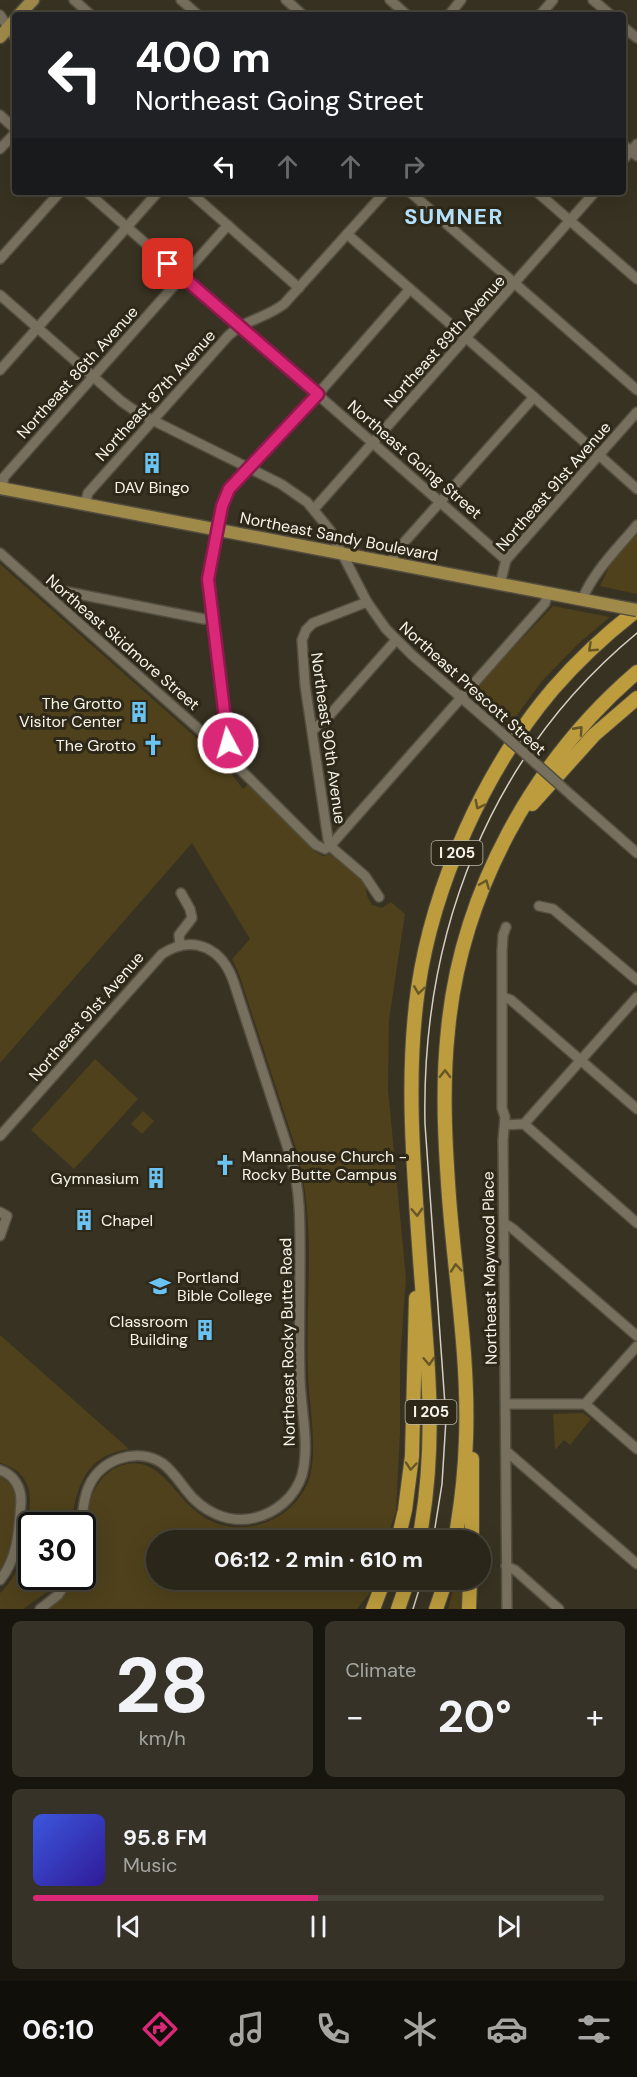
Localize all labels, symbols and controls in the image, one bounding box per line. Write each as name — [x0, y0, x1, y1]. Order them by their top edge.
text: 400 m — [135, 30, 271, 85]
icon: left — [36, 36, 114, 114]
text: Northeast Going Street — [135, 83, 424, 118]
icon: left — [208, 150, 241, 183]
icon: ahead — [271, 150, 304, 183]
icon: ahead — [334, 150, 367, 183]
icon: right — [397, 150, 430, 183]
district label: SUMNER — [404, 202, 504, 231]
pin — [142, 238, 193, 289]
icon: arrive — [151, 247, 184, 280]
street label: Northeast 89th Avenue — [379, 271, 510, 412]
street label: Northeast 86th Avenue — [12, 301, 143, 443]
street label: Northeast 87th Avenue — [91, 325, 220, 465]
street label: Northeast Going Street — [343, 395, 486, 523]
street label: Northeast 91st Avenue — [491, 417, 616, 556]
building icon: DAV Bingo — [140, 451, 164, 475]
place label: DAV Bingo — [114, 477, 190, 498]
street label: Northeast Sandy Boulevard — [238, 507, 440, 566]
street label: Northeast Skidmore Street — [41, 570, 204, 715]
street label: Northeast Prescott Street — [395, 617, 550, 760]
one-way arrow — [589, 641, 599, 652]
street label: Northeast 90th Avenue — [306, 651, 351, 825]
place label: The Grotto Visitor Center — [19, 693, 122, 732]
building icon: The Grotto Visitor Center — [127, 700, 151, 724]
position arrow — [196, 711, 260, 775]
one-way arrow — [572, 726, 583, 737]
church icon: The Grotto — [141, 733, 165, 757]
place label: The Grotto — [56, 735, 136, 756]
one-way arrow — [475, 799, 486, 810]
road number: I 205 — [432, 841, 482, 865]
one-way arrow — [478, 879, 490, 890]
street label: Northeast 91st Avenue — [24, 947, 149, 1086]
one-way arrow — [413, 985, 425, 995]
one-way arrow — [439, 1069, 451, 1078]
place label: Mannahouse Church - Rocky Butte Campus — [242, 1146, 407, 1185]
church icon: Mannahouse Church - Rocky Butte Campus — [213, 1153, 237, 1177]
building icon: Gymnasium — [144, 1166, 168, 1190]
place label: Gymnasium — [51, 1168, 139, 1189]
street label: Northeast Maywood Place — [477, 1171, 502, 1365]
one-way arrow — [410, 1207, 423, 1216]
building icon: Chapel — [72, 1208, 96, 1232]
place label: Chapel — [101, 1210, 153, 1231]
street label: Northeast Rocky Butte Road — [275, 1238, 300, 1446]
one-way arrow — [450, 1264, 463, 1273]
place label: Portland Bible College — [177, 1267, 272, 1306]
school or university icon: Portland Bible College — [148, 1274, 172, 1298]
place label: Classroom Building — [109, 1311, 188, 1350]
building icon: Classroom Building — [193, 1318, 217, 1342]
one-way arrow — [422, 1357, 435, 1366]
road number: I 205 — [406, 1400, 456, 1424]
one-way arrow — [405, 1462, 418, 1471]
speed limit sign: 30 — [18, 1512, 96, 1590]
text: 06:12 · 2 min · 610 m — [214, 1545, 423, 1574]
text: 28 — [115, 1635, 209, 1736]
text: Climate — [346, 1657, 416, 1683]
text: 20° — [438, 1687, 512, 1746]
text: − — [346, 1695, 364, 1738]
text: + — [586, 1695, 604, 1738]
text: km/h — [139, 1725, 186, 1751]
text: 95.8 FM — [123, 1823, 207, 1852]
text: Music — [123, 1852, 178, 1878]
icon: previous — [112, 1910, 145, 1943]
icon: pause — [302, 1910, 335, 1943]
icon: next — [492, 1910, 525, 1943]
icon: directions — [139, 2008, 181, 2050]
icon: music — [226, 2008, 268, 2050]
icon: phone — [312, 2008, 354, 2050]
icon: climate — [399, 2008, 441, 2050]
icon: car — [486, 2008, 528, 2050]
icon: filters — [573, 2008, 615, 2050]
text: 06:10 — [22, 2012, 94, 2047]

